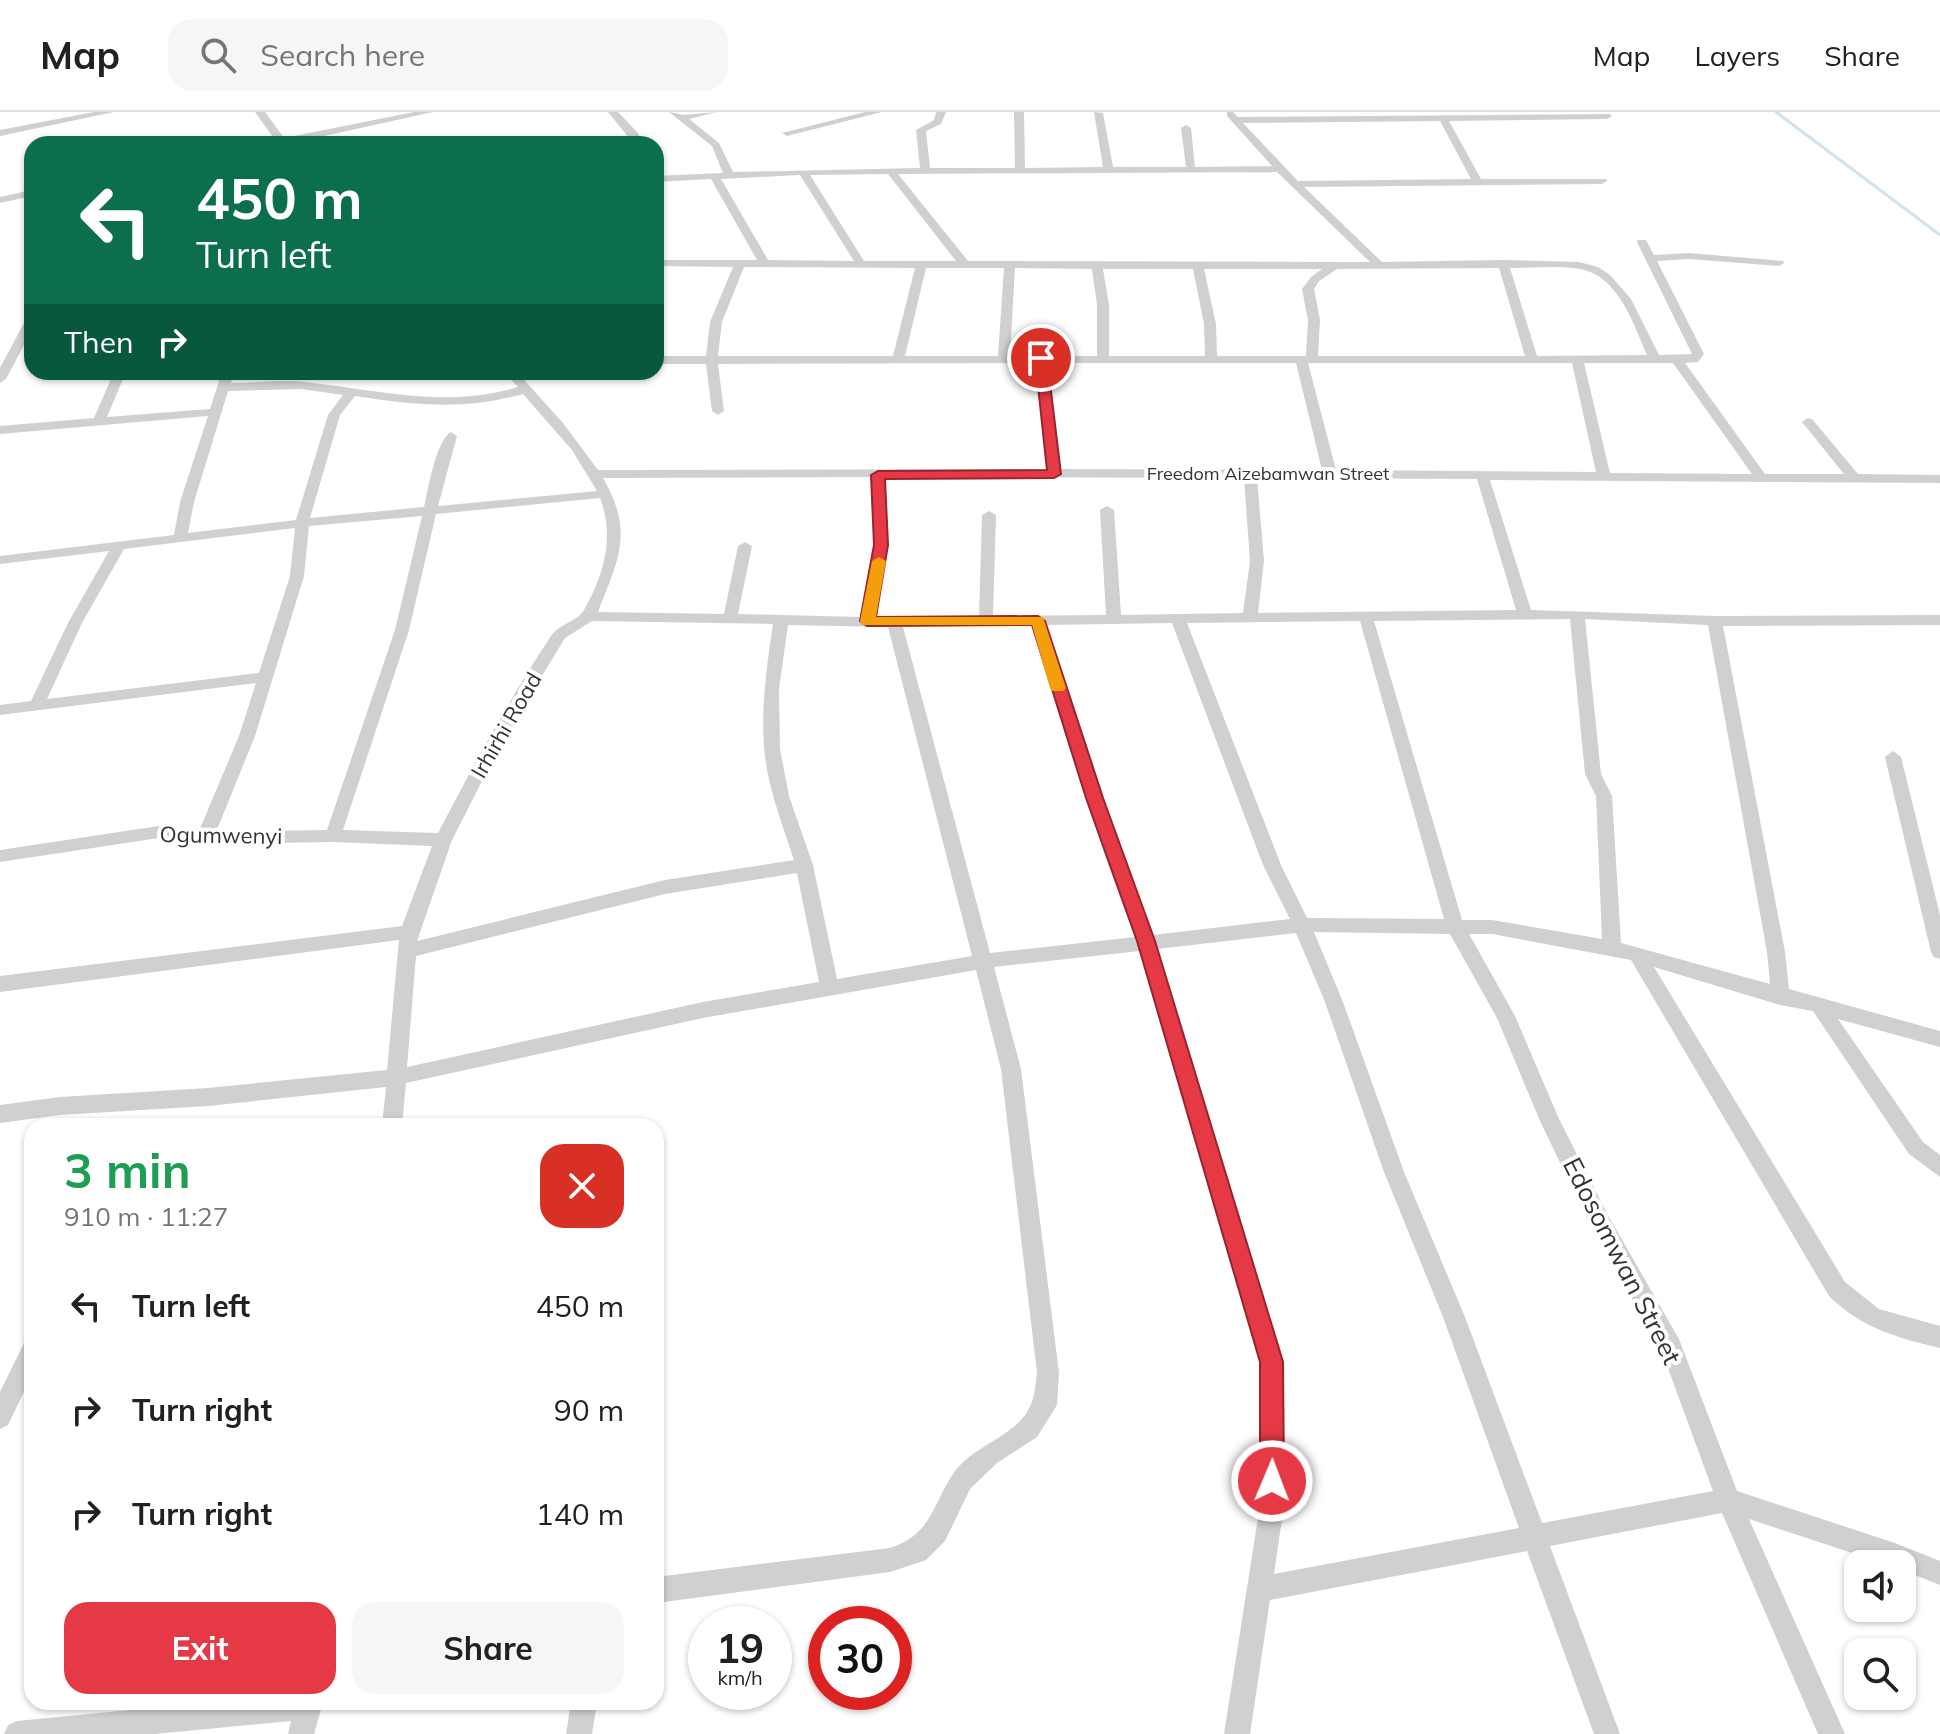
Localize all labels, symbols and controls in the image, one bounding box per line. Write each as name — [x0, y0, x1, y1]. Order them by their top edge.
search box — [168, 19, 728, 91]
text: Map — [40, 31, 120, 79]
icon: search — [196, 33, 240, 77]
text: Search here — [260, 36, 425, 74]
text: Map — [1593, 38, 1650, 73]
text: Layers — [1694, 38, 1780, 73]
text: Share — [1824, 38, 1900, 73]
text: 450 m — [196, 163, 363, 233]
icon: left — [64, 168, 168, 272]
text: Turn left — [196, 232, 332, 277]
icon: right — [150, 320, 194, 364]
text: Then — [64, 323, 134, 361]
pin — [1007, 324, 1075, 392]
icon: arrive — [1019, 336, 1063, 380]
street label: Freedom Aizebamwan Street — [1147, 462, 1389, 485]
street label: Irhirhi Road — [464, 667, 548, 783]
street label: Ogumwenyi — [159, 820, 283, 850]
text: 3 min — [64, 1140, 191, 1200]
button: close — [540, 1144, 624, 1228]
street label: Edosomwan Street — [1556, 1152, 1689, 1370]
text: 910 m · 11:27 — [64, 1200, 228, 1233]
icon: left — [64, 1284, 108, 1328]
text: Turn left — [132, 1287, 250, 1325]
text: 450 m — [536, 1287, 624, 1325]
icon: right — [64, 1388, 108, 1432]
text: Turn right — [132, 1391, 272, 1429]
text: 90 m — [554, 1391, 624, 1429]
position arrow — [1230, 1439, 1314, 1523]
icon: right — [64, 1492, 108, 1536]
text: Turn right — [132, 1495, 272, 1533]
text: 140 m — [536, 1495, 624, 1533]
map controls — [1844, 1550, 1916, 1710]
button: sound — [1844, 1550, 1916, 1622]
button: Exit — [64, 1602, 336, 1694]
button: Share — [352, 1602, 624, 1694]
speed limit sign: 30 — [808, 1606, 912, 1710]
text: 19 — [716, 1623, 764, 1673]
button: search — [1844, 1638, 1916, 1710]
text: km/h — [717, 1665, 763, 1690]

